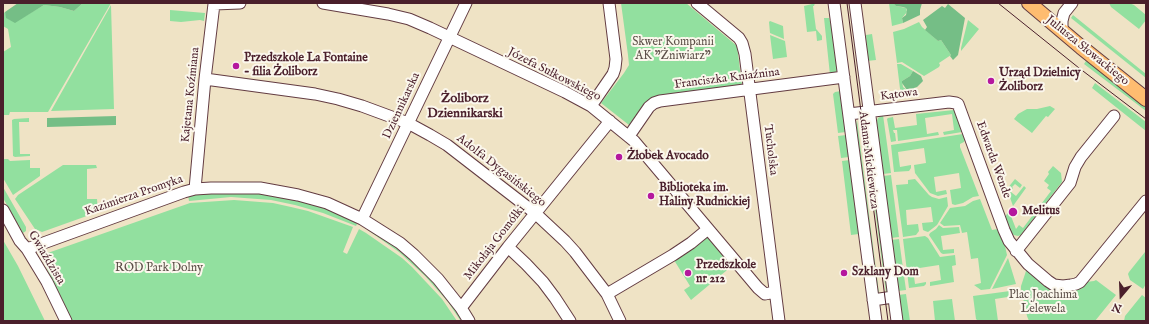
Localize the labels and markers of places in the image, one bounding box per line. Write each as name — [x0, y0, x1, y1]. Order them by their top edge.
place label: Przedszkole La Fontaine - filia Żoliborz — [244, 52, 368, 80]
marker: Przedszkole La Fontaine - filia Żoliborz — [231, 61, 241, 71]
place label: Urząd Dzielnicy Żoliborz — [999, 67, 1081, 95]
marker: Urząd Dzielnicy Żoliborz — [986, 76, 996, 86]
place label: Żłobek Avocado — [627, 150, 709, 164]
marker: Żłobek Avocado — [614, 152, 624, 162]
place label: Biblioteka im. Haliny Rudnickiej — [659, 182, 750, 210]
marker: Biblioteka im. Haliny Rudnickiej — [646, 191, 656, 201]
place label: Melitus — [1022, 205, 1060, 219]
marker: Melitus — [1007, 206, 1019, 218]
place label: Przedszkole nr 212 — [696, 259, 756, 287]
place label: Szklany Dom — [852, 266, 919, 280]
marker: Przedszkole nr 212 — [683, 268, 693, 278]
marker: Szklany Dom — [839, 268, 849, 278]

